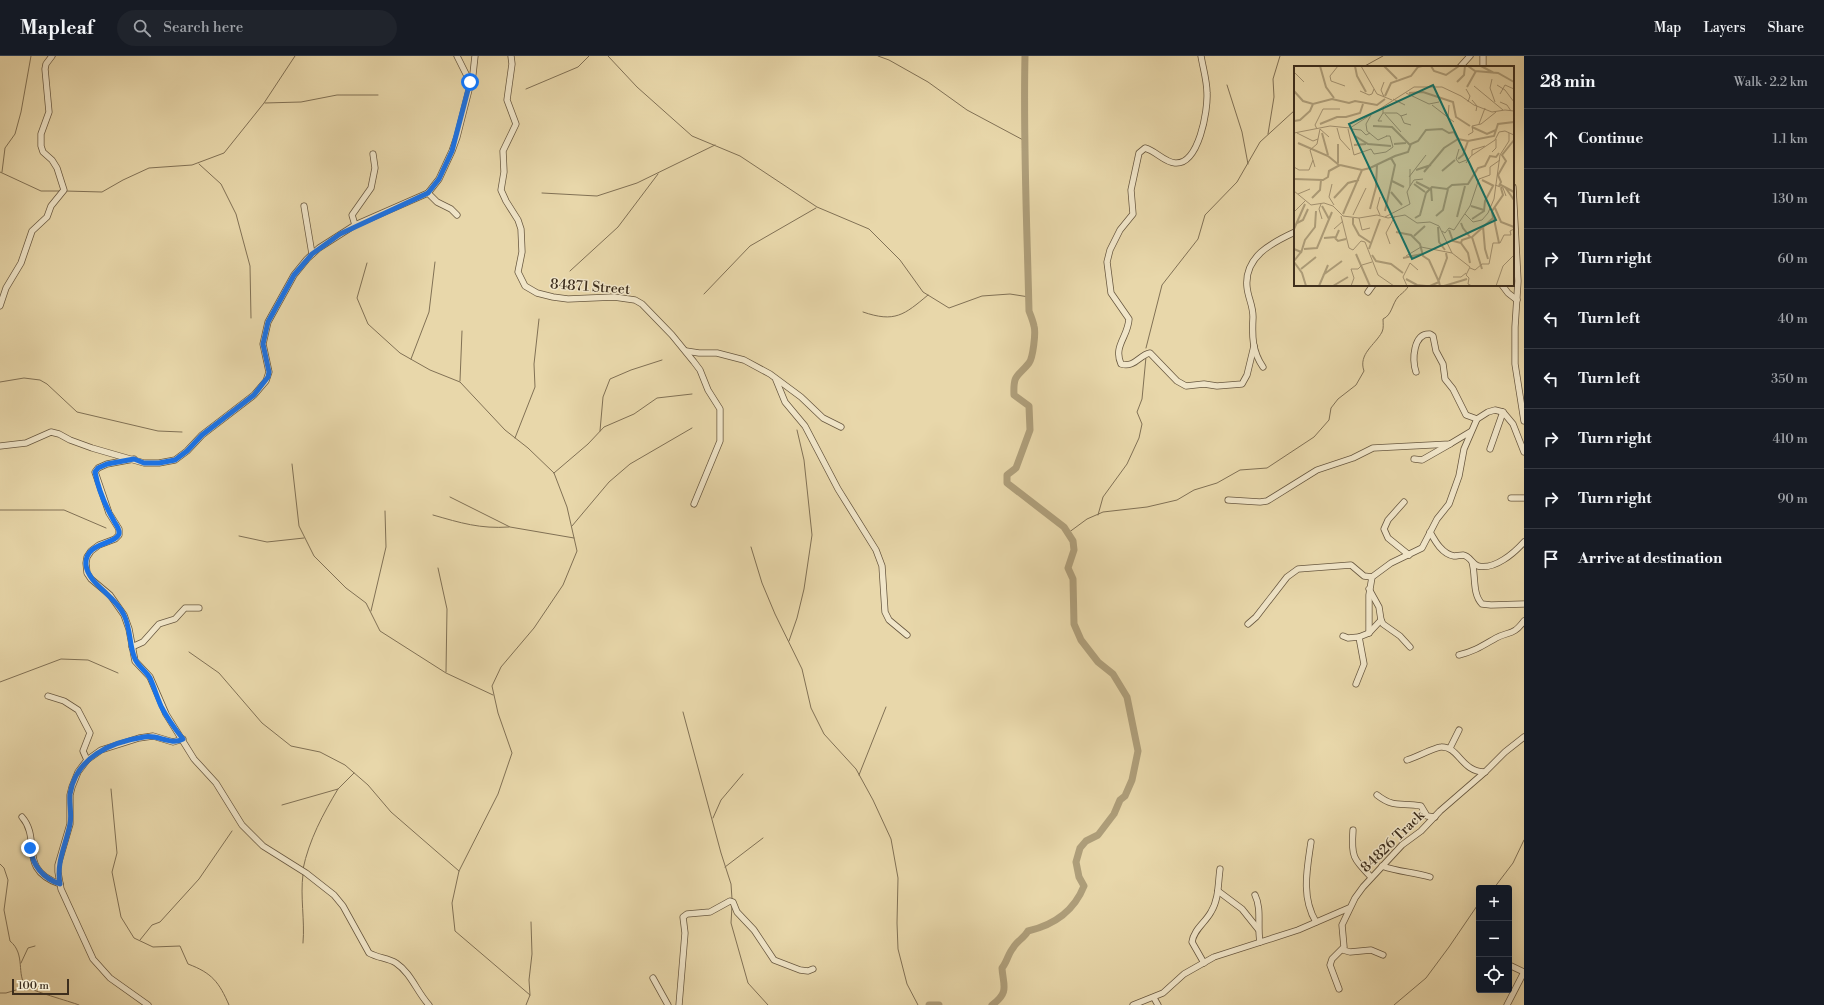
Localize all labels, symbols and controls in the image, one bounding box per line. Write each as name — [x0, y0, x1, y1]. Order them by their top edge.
search box — [117, 10, 397, 46]
text: Mapleaf — [20, 16, 93, 40]
icon: search — [131, 17, 153, 39]
text: Search here — [163, 18, 243, 37]
text: Map — [1654, 19, 1681, 37]
text: Layers — [1703, 19, 1746, 37]
text: Share — [1768, 19, 1804, 37]
inset map — [1294, 66, 1514, 286]
text: 28 min — [1540, 71, 1596, 93]
route start — [461, 73, 479, 91]
text: Walk · 2.2 km — [1734, 74, 1808, 90]
icon: ahead — [1540, 128, 1562, 150]
text: Continue — [1578, 129, 1643, 148]
text: 1.1 km — [1773, 131, 1808, 147]
icon: left — [1540, 188, 1562, 210]
text: Turn left — [1578, 189, 1640, 208]
text: 130 m — [1773, 191, 1808, 207]
icon: right — [1540, 248, 1562, 270]
text: Turn right — [1578, 249, 1652, 268]
text: 60 m — [1777, 251, 1808, 267]
street label: 84871 Street — [549, 275, 631, 299]
icon: left — [1540, 308, 1562, 330]
text: Turn left — [1578, 309, 1640, 328]
text: 40 m — [1778, 311, 1808, 327]
icon: left — [1540, 368, 1562, 390]
text: Turn left — [1578, 369, 1640, 388]
text: 350 m — [1771, 371, 1808, 387]
icon: right — [1540, 428, 1562, 450]
text: Turn right — [1578, 429, 1652, 448]
text: 410 m — [1772, 431, 1808, 447]
icon: right — [1540, 488, 1562, 510]
text: Turn right — [1578, 489, 1652, 508]
text: 90 m — [1777, 491, 1808, 507]
icon: arrive — [1540, 548, 1562, 570]
text: Arrive at destination — [1578, 549, 1722, 568]
street label: 84826 Track — [1357, 806, 1429, 877]
route end — [21, 839, 39, 857]
map controls — [1476, 885, 1512, 993]
button: + — [1476, 885, 1512, 921]
button: − — [1476, 921, 1512, 957]
button: locate — [1476, 957, 1512, 993]
scale bar — [12, 977, 69, 996]
text: 100 m — [18, 979, 49, 993]

